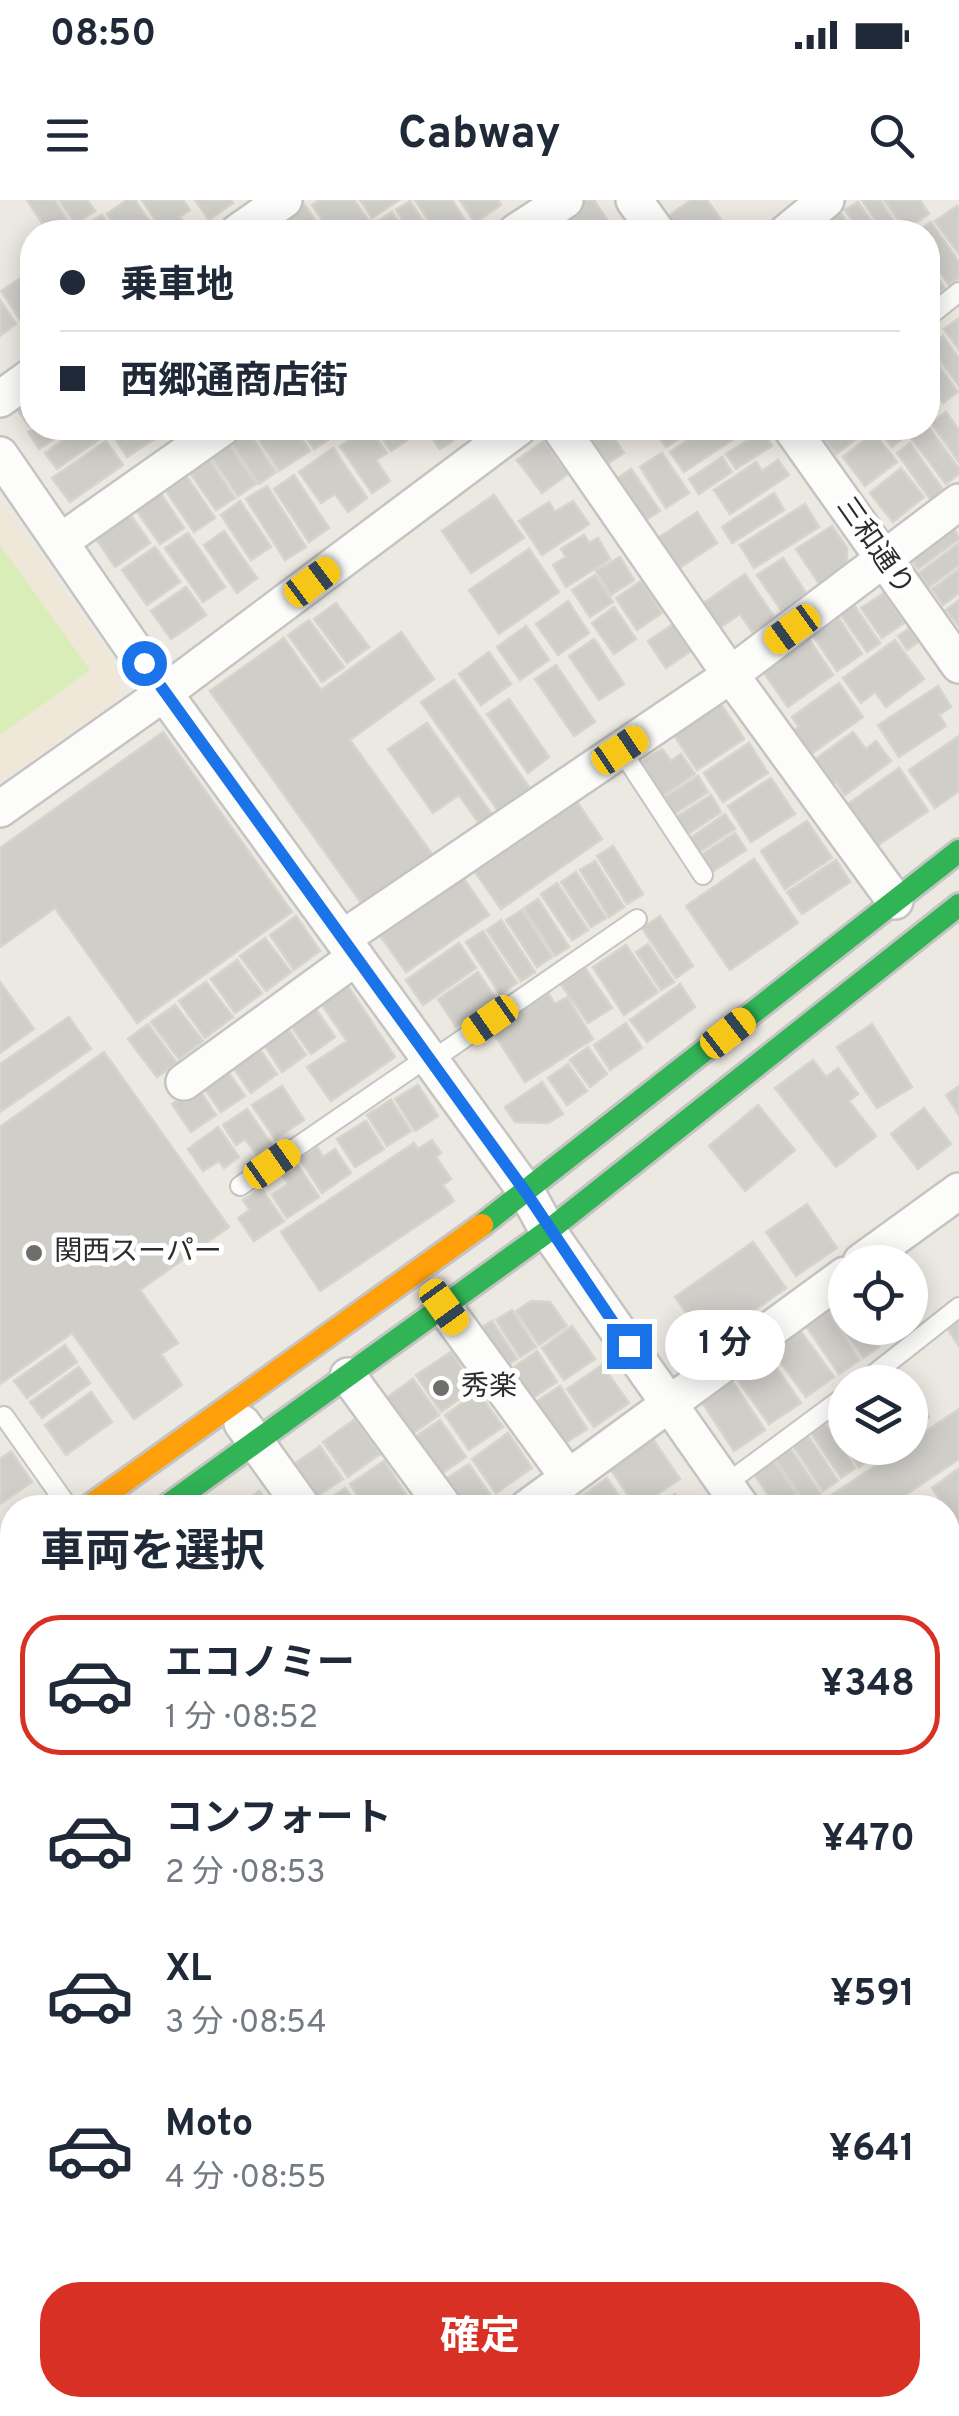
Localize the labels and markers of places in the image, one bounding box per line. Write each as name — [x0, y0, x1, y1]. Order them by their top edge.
place label: 関西スーパー — [54, 1235, 222, 1271]
marker: 関西スーパー — [23, 1242, 45, 1264]
place label: 秀楽 — [461, 1370, 517, 1406]
marker: 秀楽 — [430, 1377, 452, 1399]

